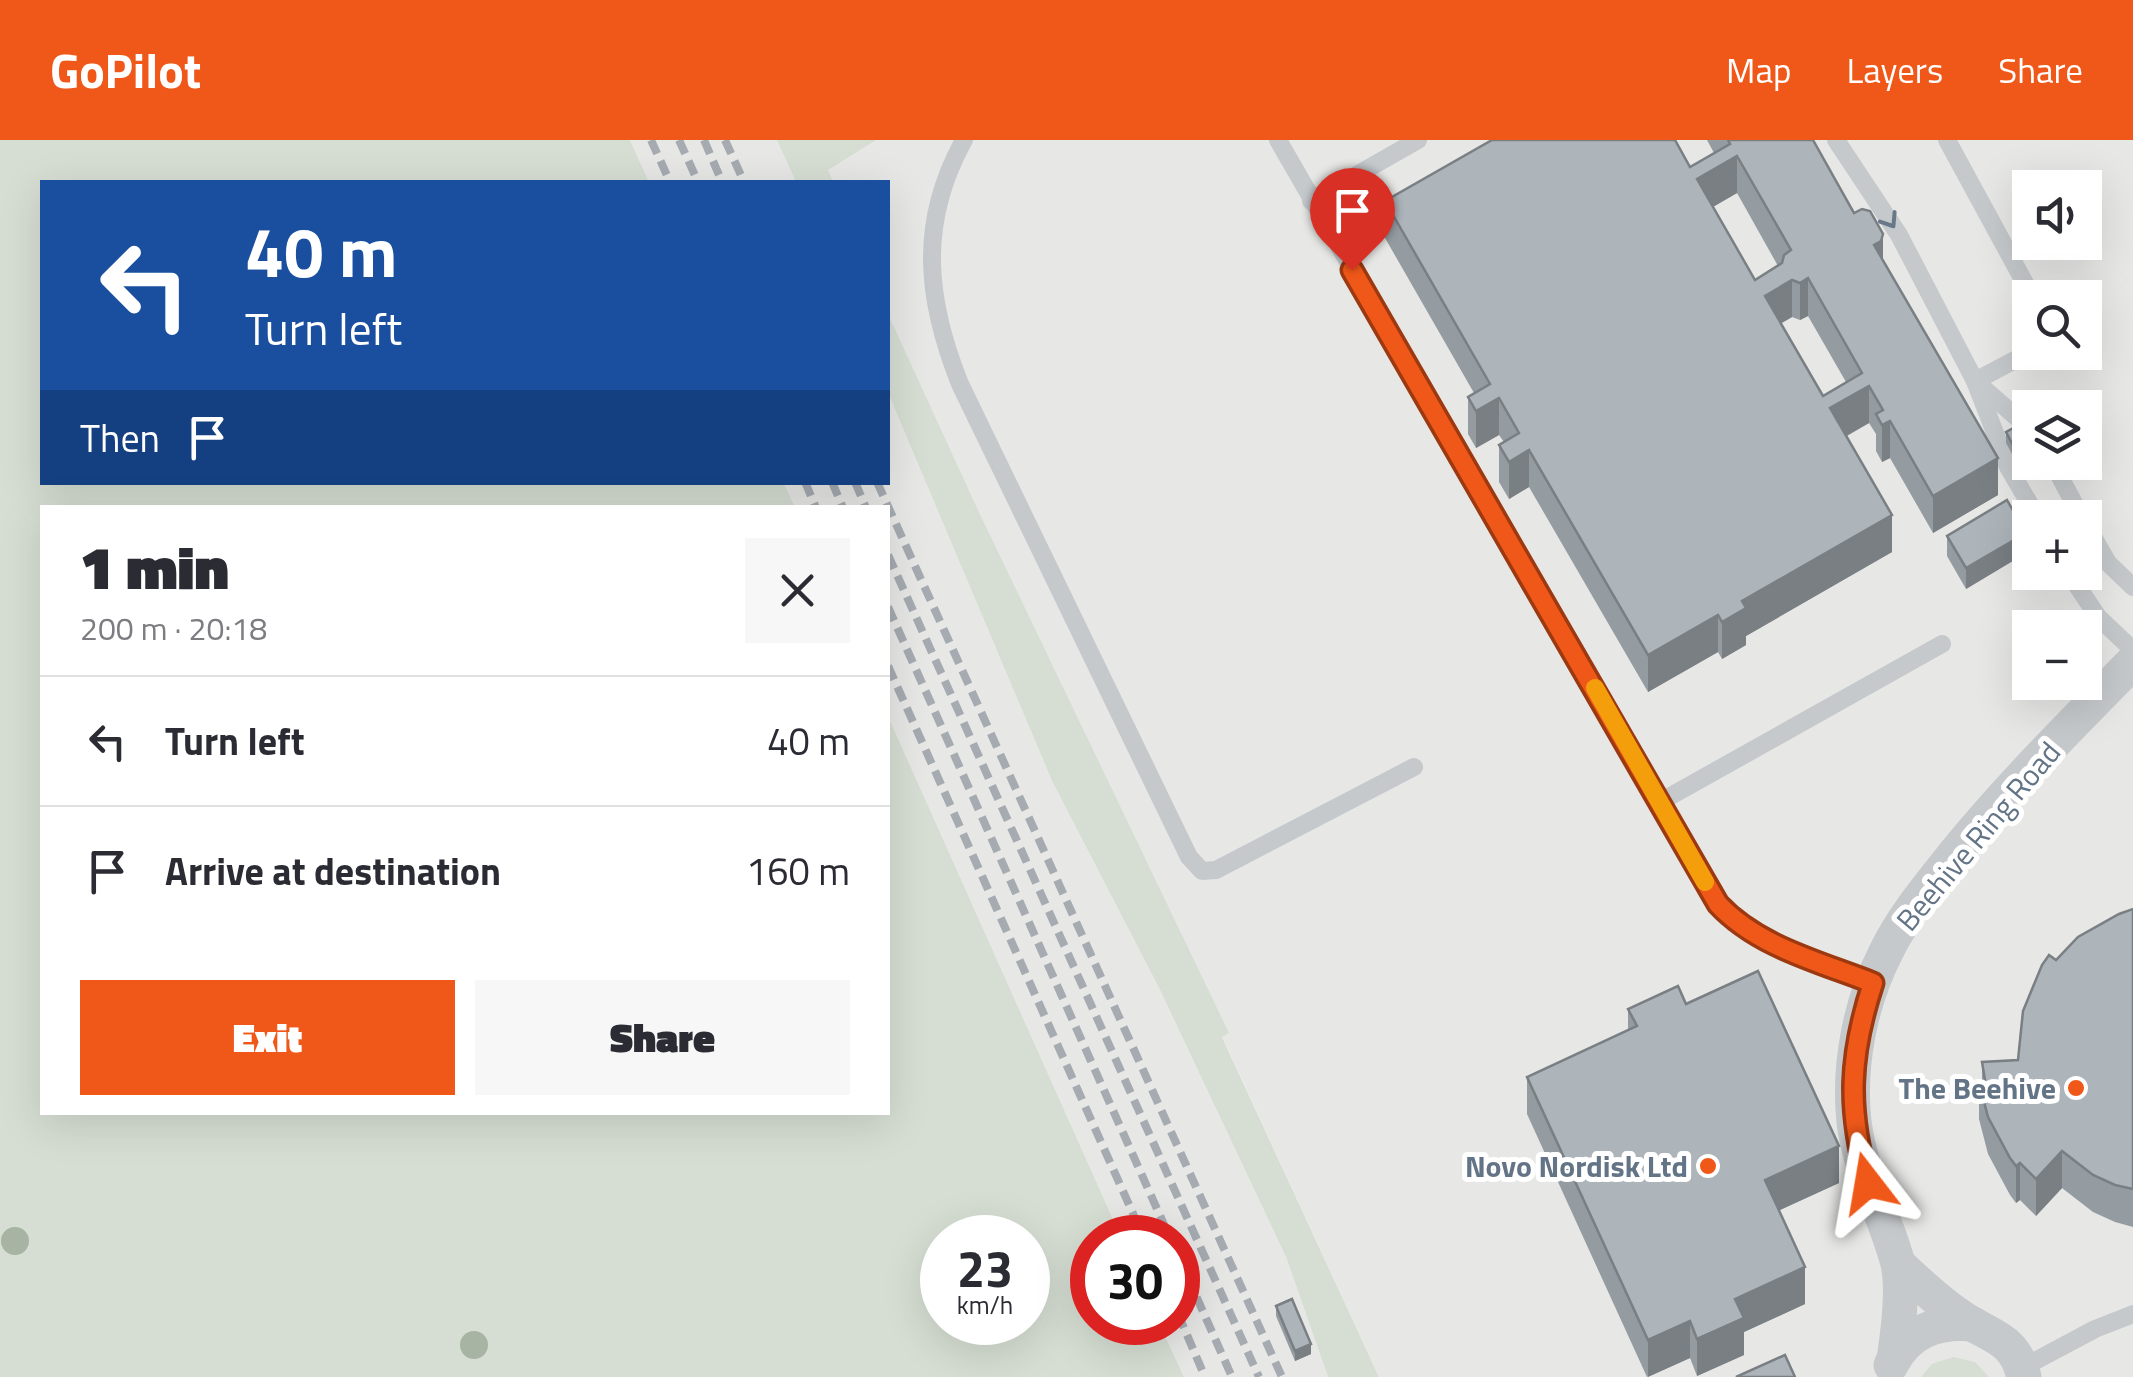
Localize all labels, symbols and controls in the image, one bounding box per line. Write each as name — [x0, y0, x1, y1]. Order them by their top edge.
text: GoPilot — [50, 34, 201, 107]
text: Map — [1726, 43, 1791, 97]
text: Layers — [1846, 43, 1943, 97]
text: Share — [1998, 43, 2083, 97]
pin — [1310, 168, 1395, 271]
map controls — [2012, 170, 2102, 700]
button: sound — [2012, 170, 2102, 260]
icon: arrive — [1325, 183, 1380, 238]
text: 40 m — [245, 198, 398, 304]
one-way arrow — [1877, 211, 1896, 229]
icon: left — [80, 220, 210, 350]
button: search — [2012, 280, 2102, 370]
text: Turn left — [245, 294, 402, 362]
button: layers — [2012, 390, 2102, 480]
text: Then — [80, 409, 160, 467]
icon: arrive — [180, 410, 235, 465]
button: + — [2012, 500, 2102, 590]
text: 1 min — [80, 521, 229, 612]
button: close — [745, 538, 850, 643]
text: 200 m · 20:18 — [80, 604, 267, 652]
button: − — [2012, 610, 2102, 700]
text: Turn left — [165, 712, 305, 770]
text: 40 m — [767, 712, 850, 770]
icon: left — [80, 714, 135, 769]
street label: Beehive Ring Road — [1885, 731, 2071, 941]
text: Arrive at destination — [165, 842, 501, 900]
text: 160 m — [746, 842, 850, 900]
icon: arrive — [80, 844, 135, 899]
button: Exit — [80, 980, 455, 1095]
button: Share — [475, 980, 850, 1095]
place label: The Beehive — [1899, 1065, 2056, 1111]
marker: The Beehive — [2065, 1077, 2087, 1099]
position arrow — [1816, 1131, 1920, 1235]
place label: Novo Nordisk Ltd — [1465, 1143, 1688, 1189]
marker: Novo Nordisk Ltd — [1697, 1155, 1719, 1177]
speed limit sign: 30 — [1070, 1215, 1200, 1345]
text: 23 — [957, 1230, 1013, 1306]
text: km/h — [957, 1286, 1013, 1324]

